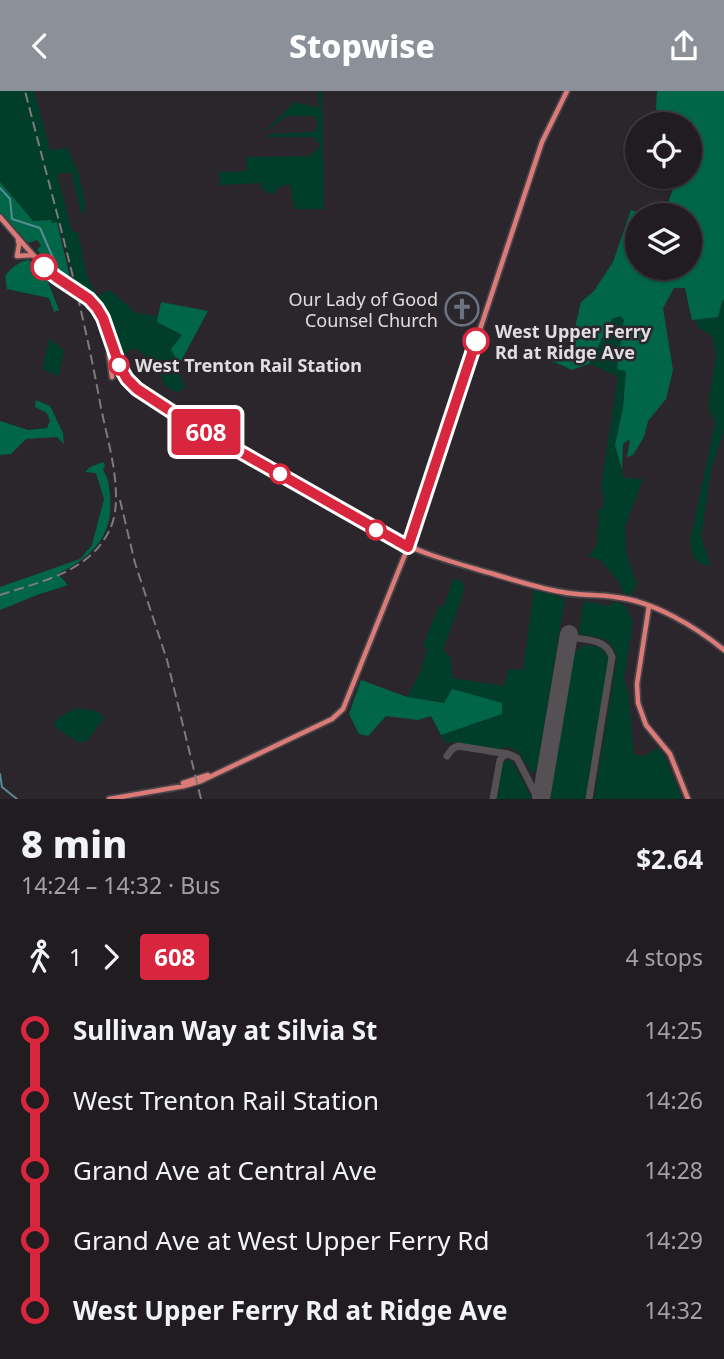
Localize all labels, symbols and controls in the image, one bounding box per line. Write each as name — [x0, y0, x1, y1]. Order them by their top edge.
text: Stopwise — [289, 24, 435, 67]
icon: back — [21, 27, 59, 65]
icon: share — [665, 27, 703, 65]
map controls — [625, 112, 702, 280]
button: locate — [625, 112, 702, 189]
button: layers — [625, 203, 702, 280]
unlabelled marker — [31, 254, 57, 280]
place label: Our Lady of Good Counsel Church — [289, 287, 438, 332]
church icon: Our Lady of Good Counsel Church — [443, 290, 481, 328]
place label: West Upper Ferry Rd at Ridge Ave — [495, 319, 652, 364]
marker: West Upper Ferry Rd at Ridge Ave — [463, 328, 489, 354]
place label: West Trenton Rail Station — [135, 353, 362, 377]
marker: West Trenton Rail Station — [109, 355, 129, 375]
line badge: 608 — [166, 409, 246, 455]
text: 608 — [185, 415, 227, 448]
unlabelled marker — [270, 464, 290, 484]
unlabelled marker — [366, 520, 386, 540]
text: 8 min — [21, 817, 127, 869]
text: $2.64 — [636, 841, 703, 877]
text: 14:24 – 14:32 · Bus — [21, 869, 220, 901]
icon: walk — [21, 938, 59, 976]
icon: forward — [92, 938, 130, 976]
text: 608 — [154, 940, 195, 973]
text: 1 — [69, 941, 82, 973]
text: 4 stops — [625, 941, 703, 973]
text: Sullivan Way at Silvia St — [73, 1012, 377, 1048]
text: 14:25 — [644, 1014, 703, 1046]
text: West Trenton Rail Station — [73, 1082, 379, 1118]
text: 14:26 — [644, 1084, 703, 1116]
text: Grand Ave at Central Ave — [73, 1152, 377, 1188]
text: 14:28 — [644, 1154, 703, 1186]
text: Grand Ave at West Upper Ferry Rd — [73, 1222, 489, 1258]
text: 14:29 — [644, 1224, 703, 1256]
text: West Upper Ferry Rd at Ridge Ave — [73, 1292, 508, 1328]
text: 14:32 — [644, 1294, 703, 1326]

